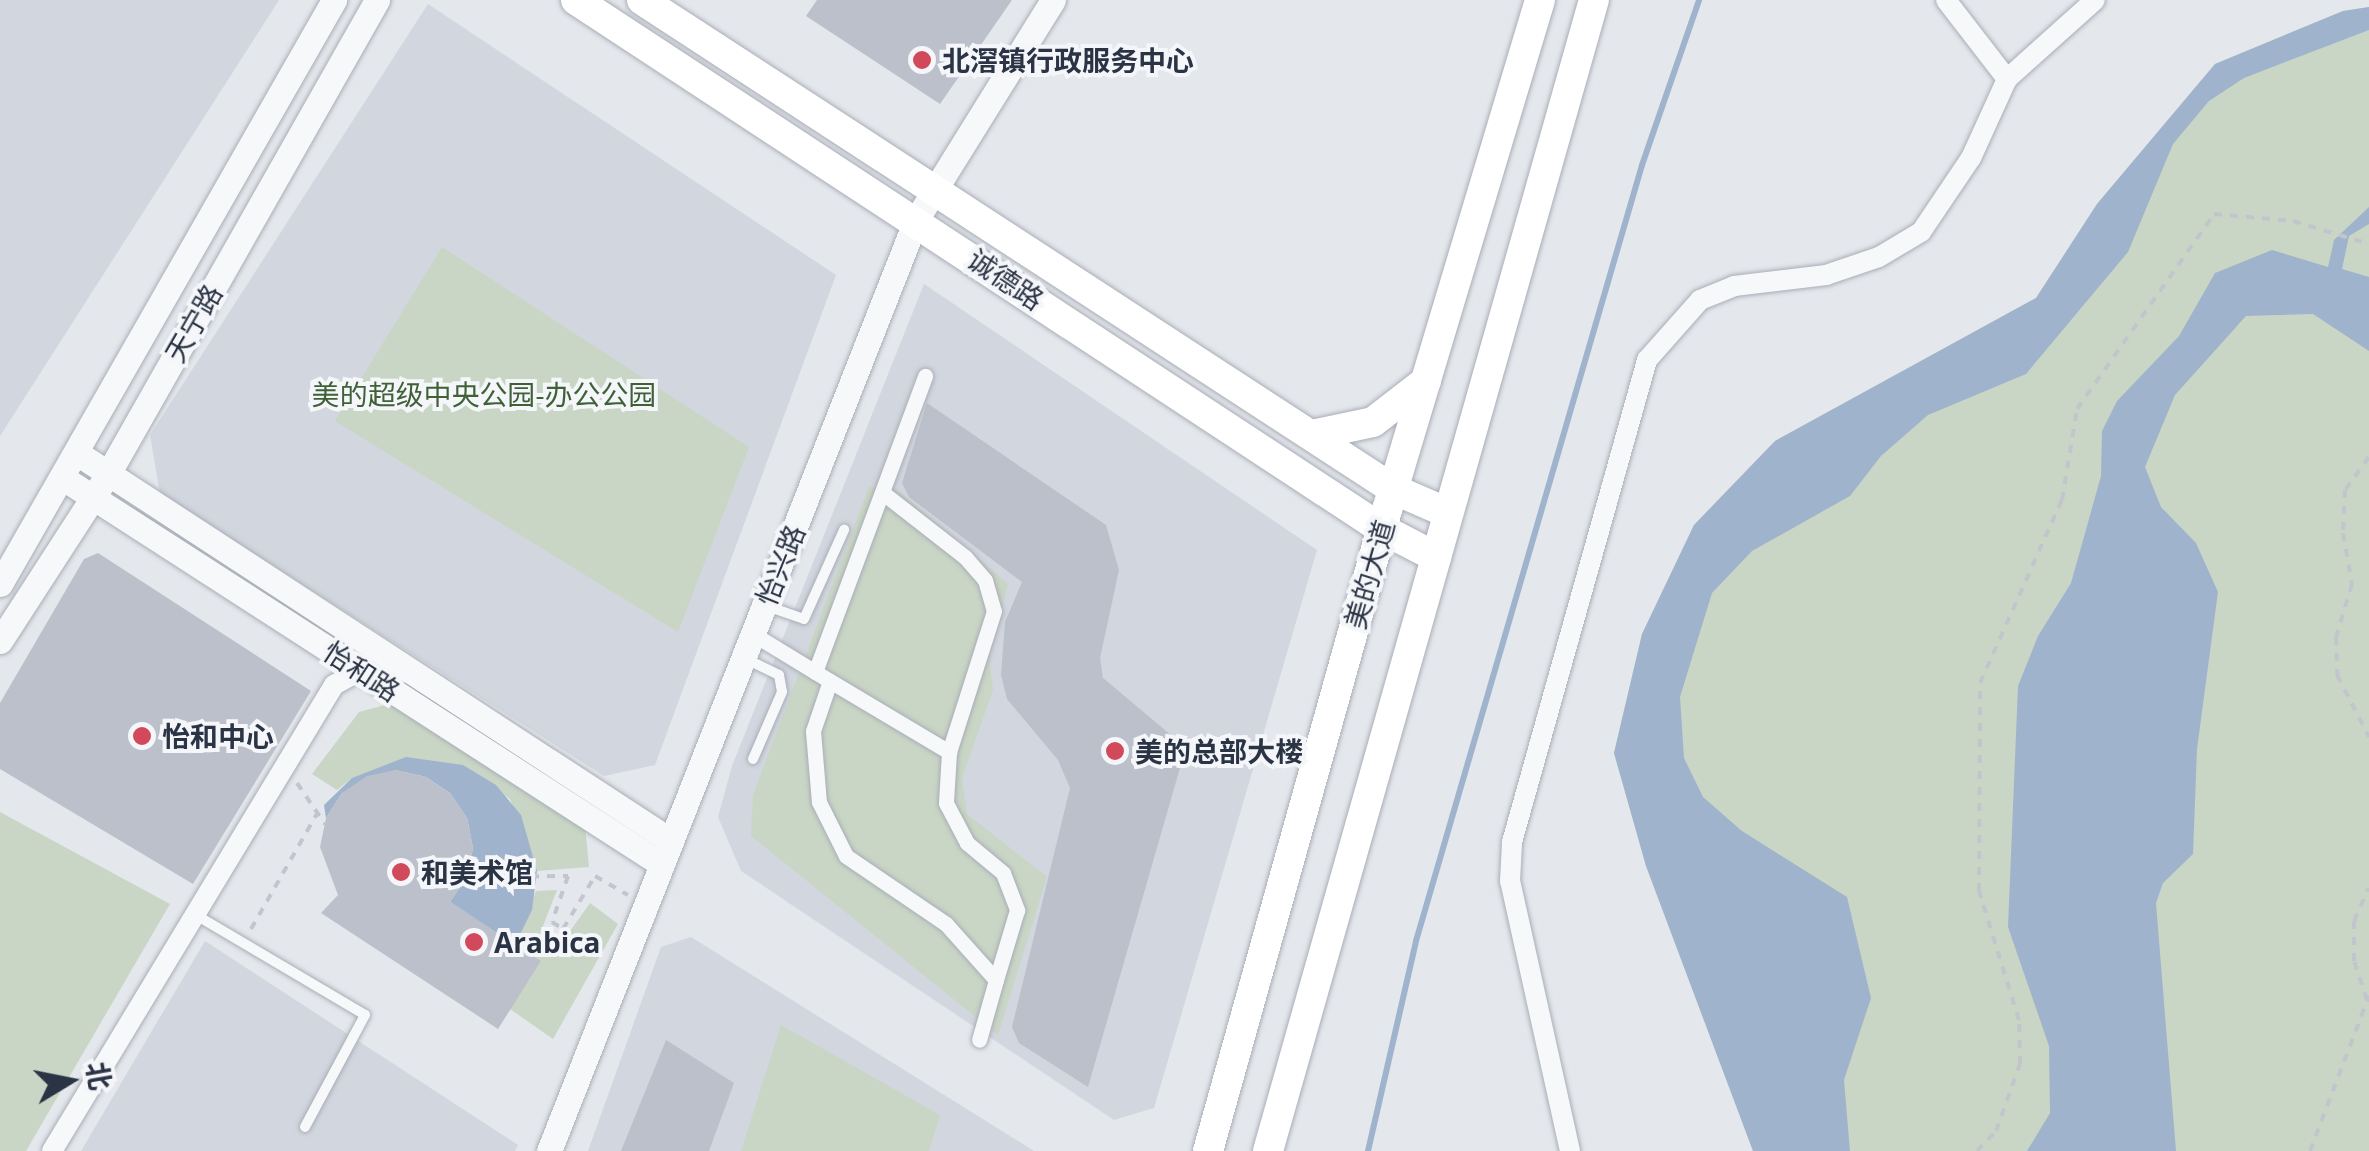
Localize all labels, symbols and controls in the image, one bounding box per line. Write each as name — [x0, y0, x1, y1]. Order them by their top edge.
place label: 北滘镇行政服务中心 — [942, 43, 1194, 77]
marker: 北滘镇行政服务中心 — [911, 49, 933, 71]
street label: 诚德路 — [962, 242, 1050, 316]
street label: 天宁路 — [157, 278, 229, 368]
park label: 美的超级中央公园-办公公园 — [311, 377, 657, 411]
street label: 美的大道 — [1337, 516, 1401, 632]
street label: 怡兴路 — [749, 520, 811, 610]
street label: 怡和路 — [318, 634, 406, 708]
place label: 怡和中心 — [162, 719, 274, 753]
marker: 怡和中心 — [131, 725, 153, 747]
place label: 美的总部大楼 — [1135, 734, 1303, 768]
marker: 美的总部大楼 — [1104, 740, 1126, 762]
place label: 和美术馆 — [421, 855, 533, 889]
marker: 和美术馆 — [390, 861, 412, 883]
place label: Arabica — [494, 925, 601, 959]
marker: Arabica — [463, 931, 485, 953]
north arrow — [20, 1031, 120, 1131]
text: 北 — [78, 1059, 121, 1093]

